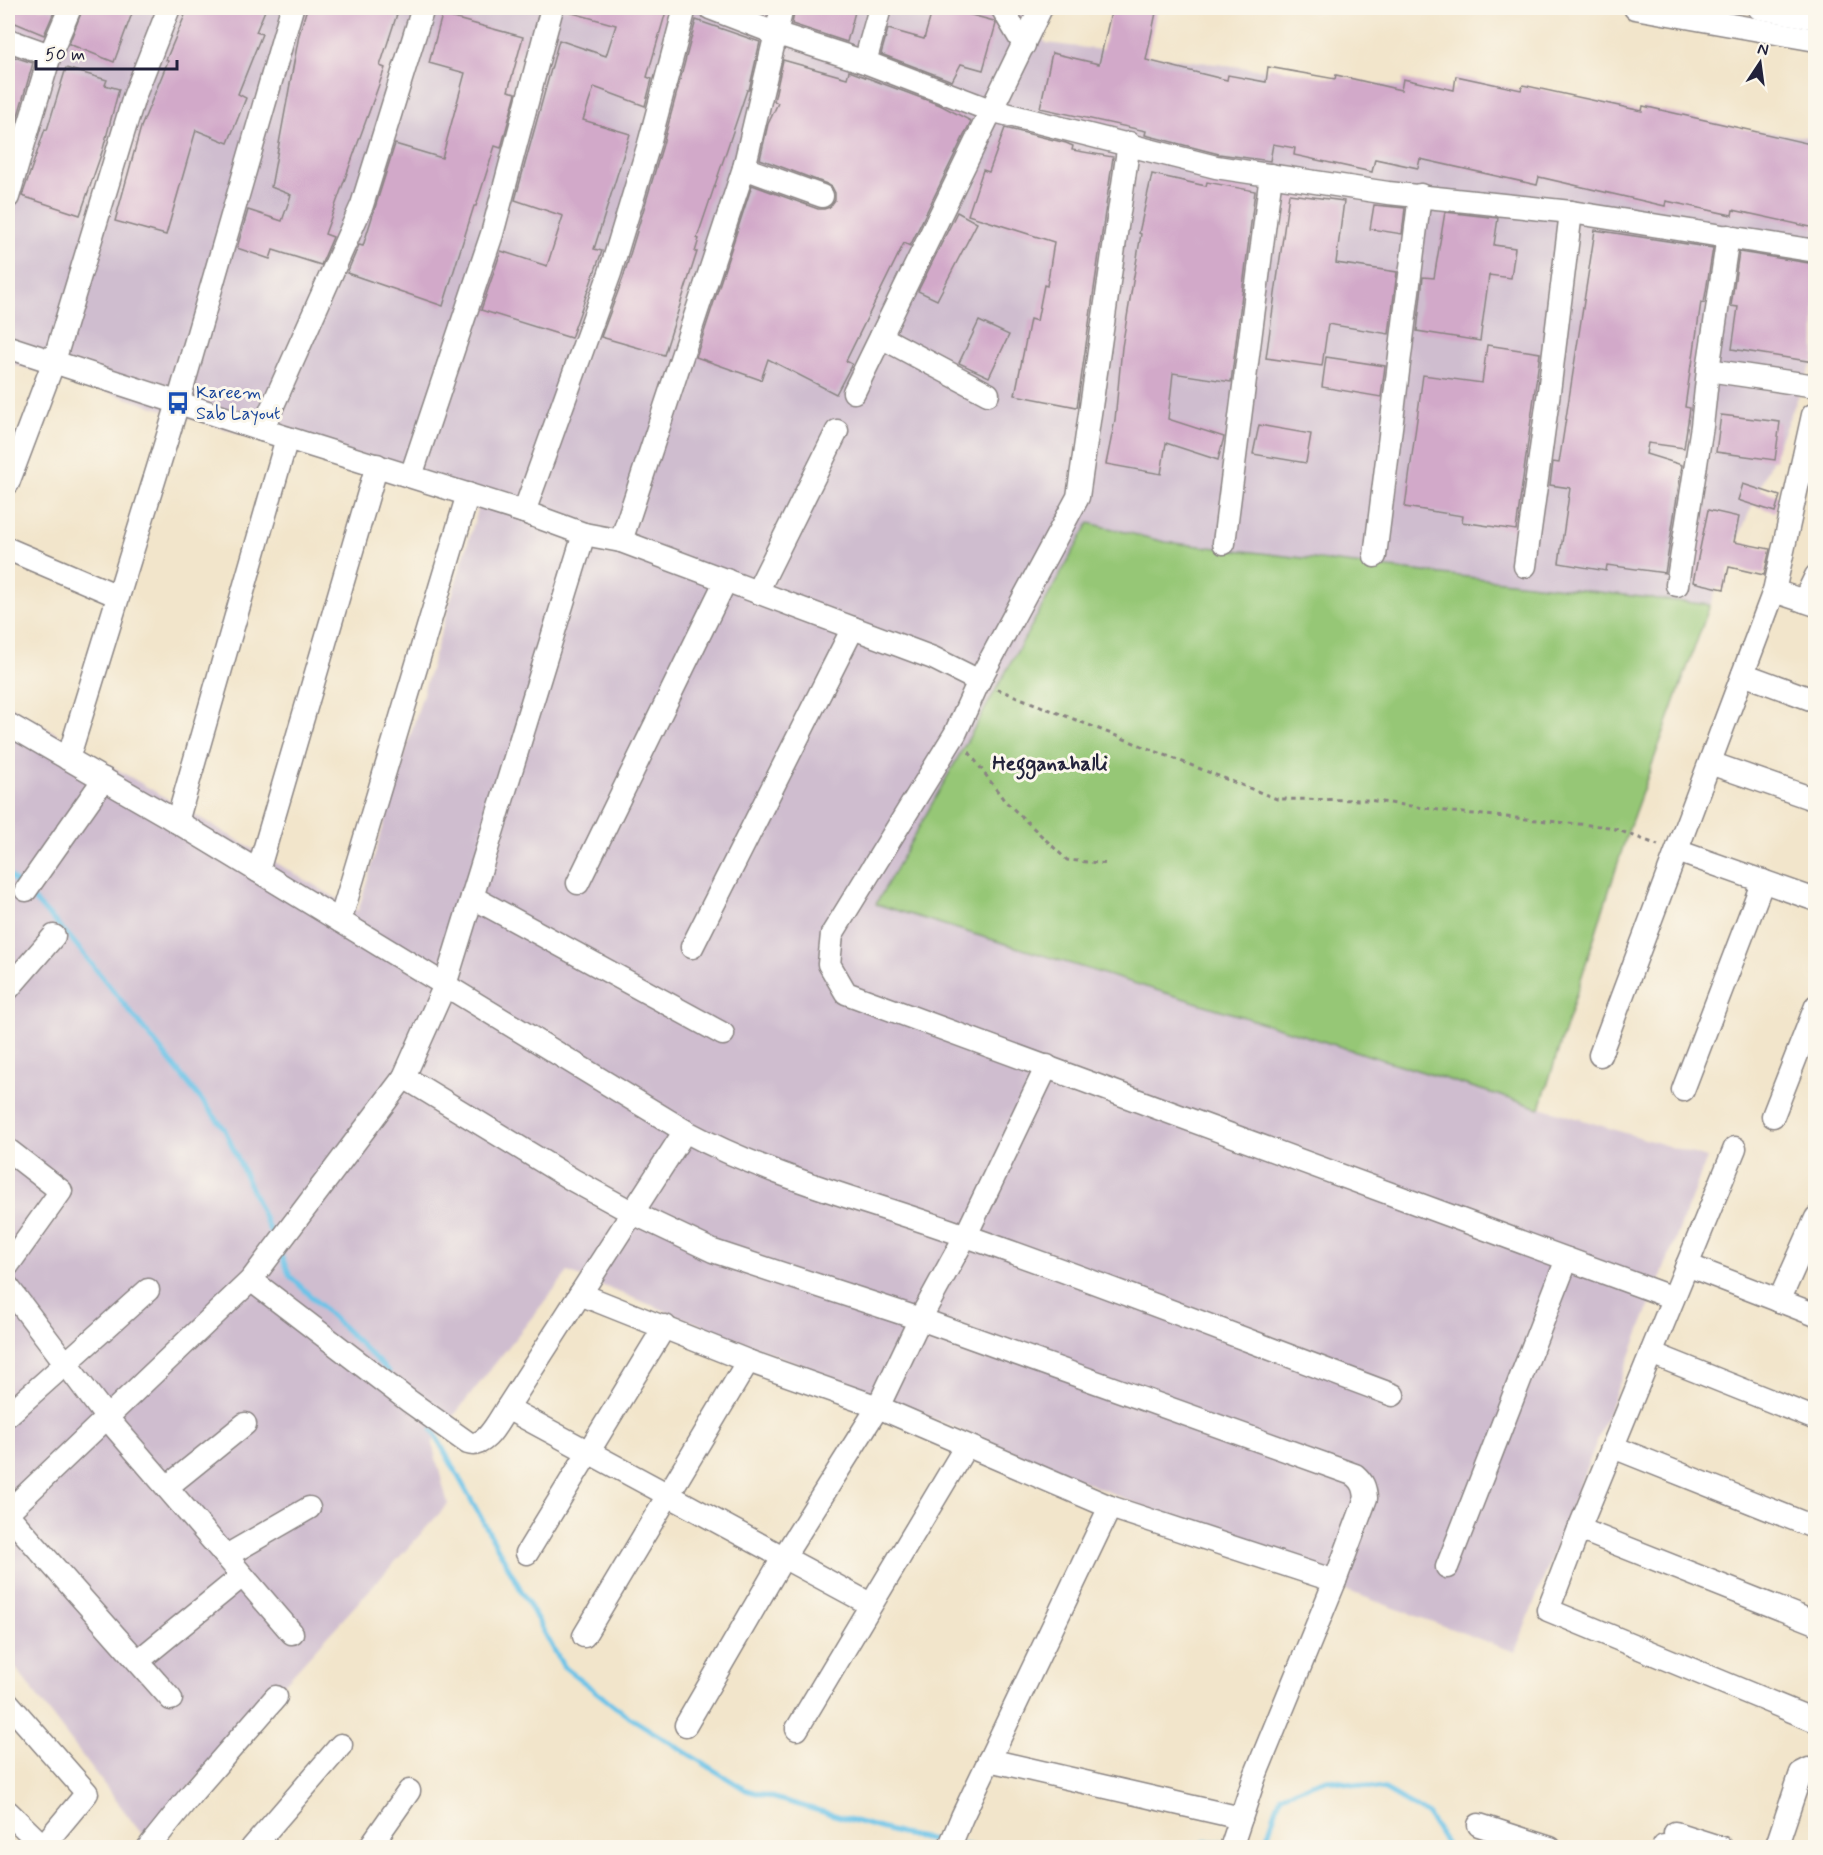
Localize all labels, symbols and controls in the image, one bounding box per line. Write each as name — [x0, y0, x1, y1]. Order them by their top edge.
scale bar — [36, 33, 177, 71]
north arrow — [1730, 33, 1790, 93]
text: N — [1755, 38, 1771, 61]
text: 50 m — [45, 43, 85, 67]
place label: Kareem Sab Layout — [196, 381, 281, 426]
bus stop icon: Kareem Sab Layout — [165, 390, 191, 416]
district label: Hegganahalli — [992, 750, 1108, 780]

